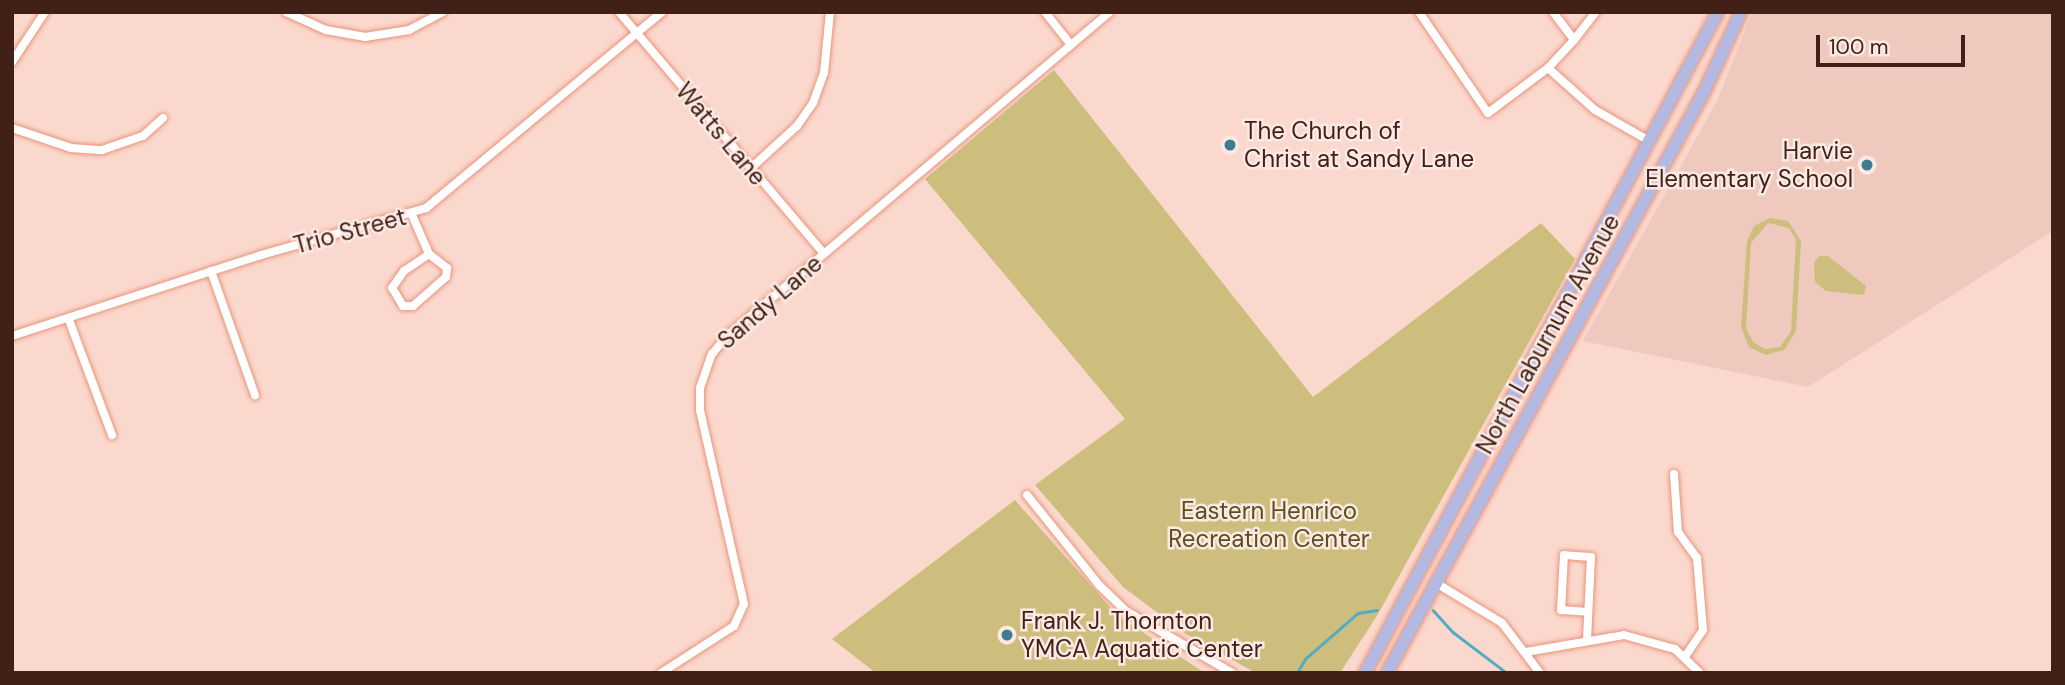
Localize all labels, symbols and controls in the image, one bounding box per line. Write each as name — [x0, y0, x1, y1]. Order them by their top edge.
scale bar — [1820, 21, 1969, 65]
text: 100 m — [1829, 33, 1889, 61]
street label: Watts Lane — [670, 77, 772, 191]
place label: The Church of Christ at Sandy Lane — [1244, 117, 1474, 173]
marker: The Church of Christ at Sandy Lane — [1222, 137, 1238, 153]
place label: Harvie Elementary School — [1645, 137, 1853, 193]
marker: Harvie Elementary School — [1859, 157, 1875, 173]
street label: Trio Street — [291, 202, 409, 260]
street label: North Laburnum Avenue — [1470, 209, 1626, 459]
street label: Sandy Lane — [712, 249, 828, 355]
park label: Eastern Henrico Recreation Center — [1168, 497, 1370, 553]
place label: Frank J. Thornton YMCA Aquatic Center — [1021, 607, 1263, 663]
marker: Frank J. Thornton YMCA Aquatic Center — [999, 627, 1015, 643]

